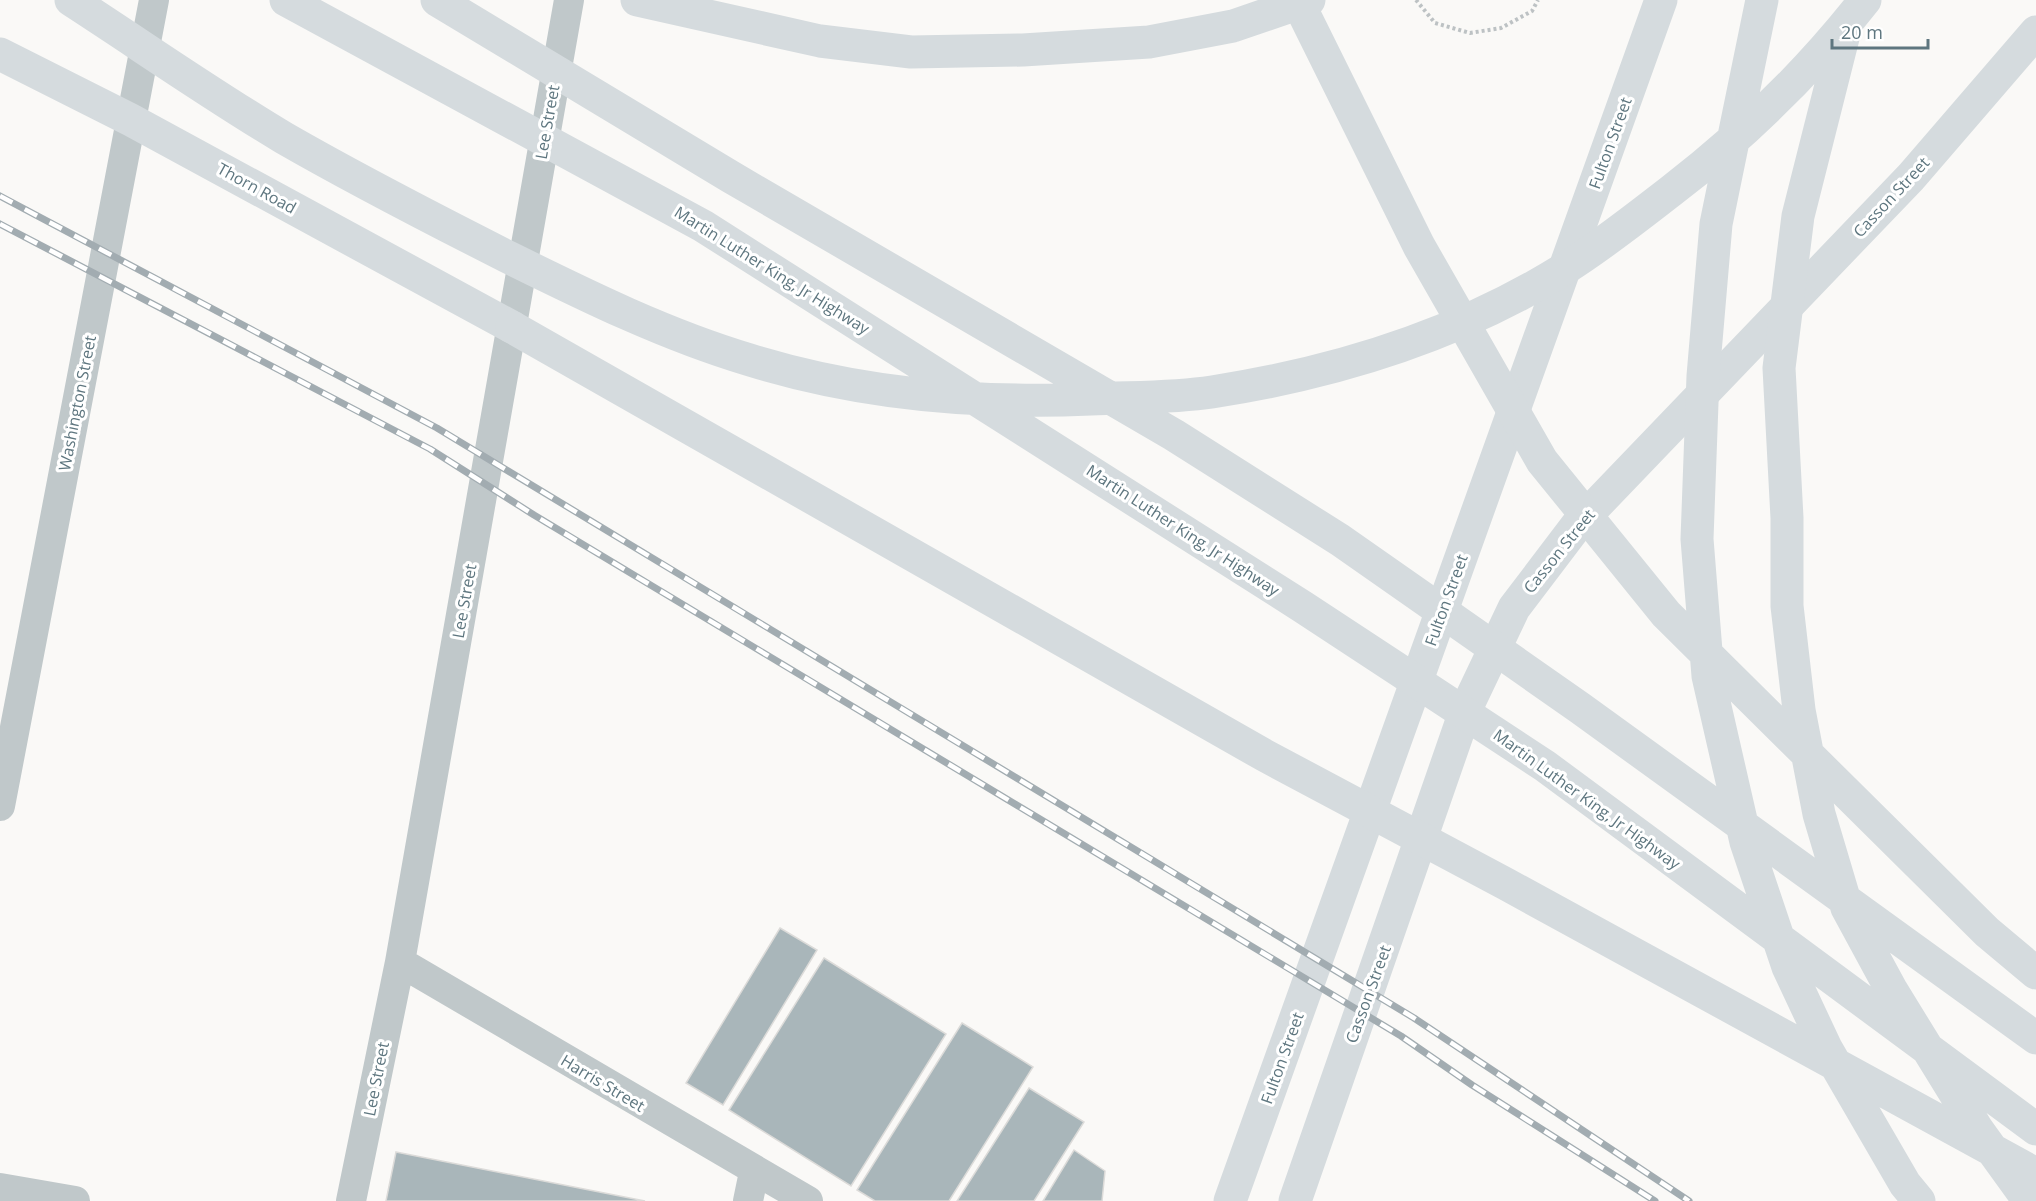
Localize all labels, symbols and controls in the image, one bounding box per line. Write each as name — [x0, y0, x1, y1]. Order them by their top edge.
scale bar — [1832, 12, 1928, 50]
text: 20 m — [1841, 20, 1883, 44]
street label: Lee Street — [530, 83, 564, 161]
street label: Fulton Street — [1583, 94, 1637, 192]
street label: Casson Street — [1848, 152, 1934, 242]
street label: Thorn Road — [214, 157, 300, 219]
street label: Martin Luther King, Jr Highway — [670, 201, 875, 340]
street label: Washington Street — [53, 333, 101, 473]
street label: Martin Luther King, Jr Highway — [1082, 459, 1285, 601]
street label: Casson Street — [1518, 504, 1600, 598]
street label: Fulton Street — [1419, 551, 1473, 649]
street label: Lee Street — [447, 562, 481, 640]
street label: Martin Luther King, Jr Highway — [1489, 724, 1686, 875]
street label: Casson Street — [1340, 942, 1396, 1046]
street label: Fulton Street — [1255, 1009, 1309, 1107]
street label: Lee Street — [358, 1040, 394, 1118]
street label: Harris Street — [557, 1049, 649, 1117]

